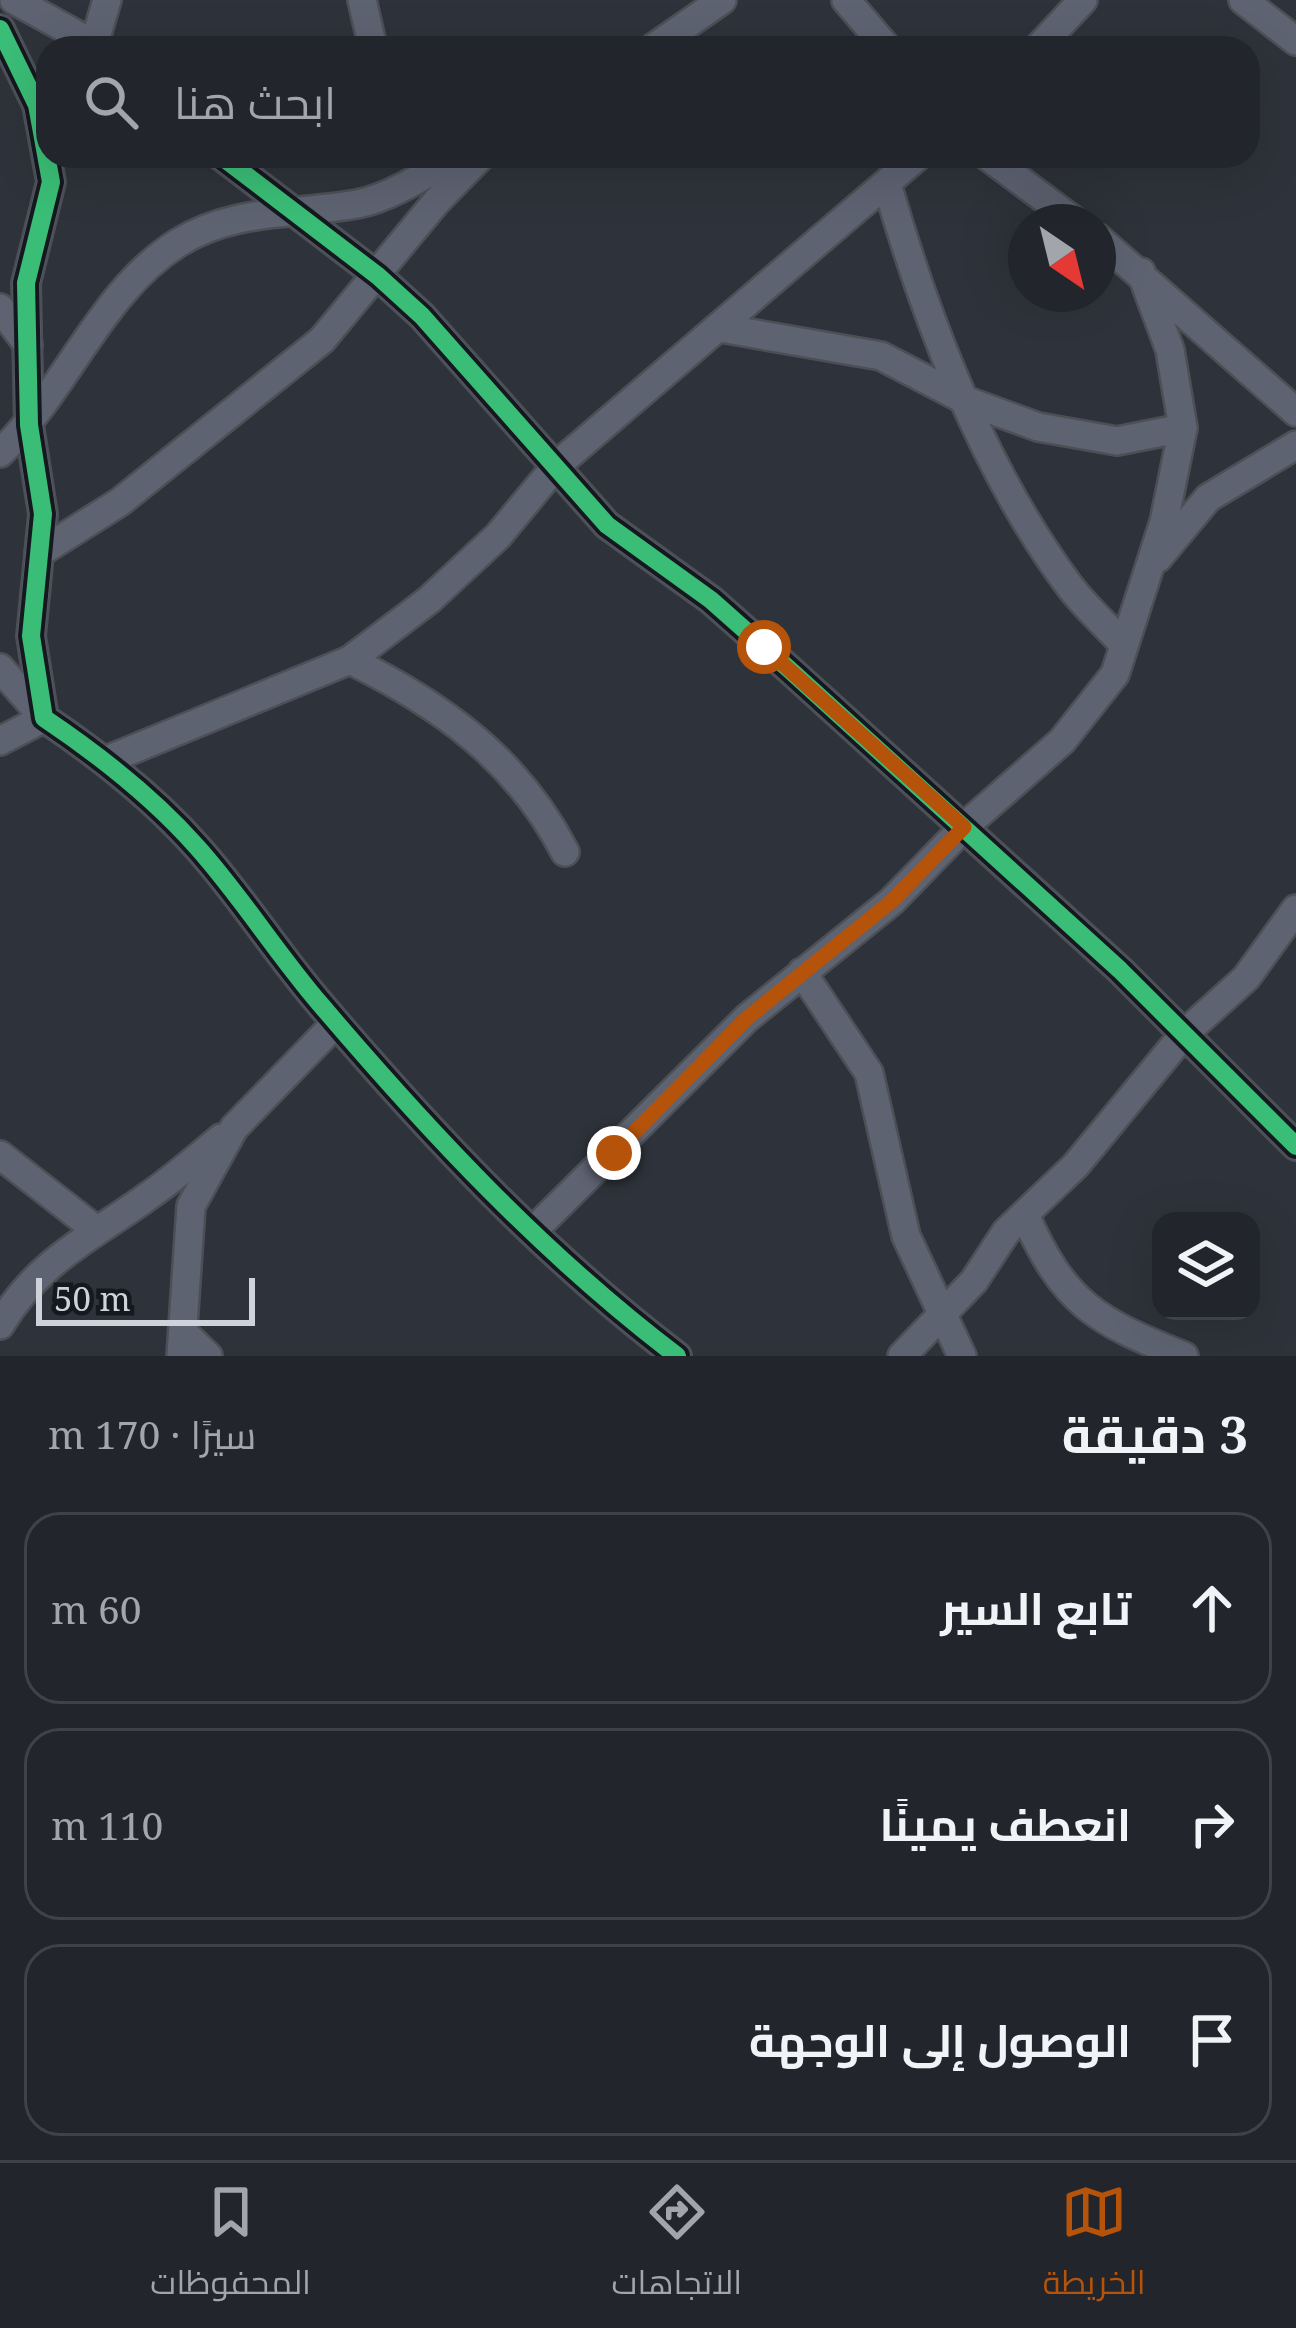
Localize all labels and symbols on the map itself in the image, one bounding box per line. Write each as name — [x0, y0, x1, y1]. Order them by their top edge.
north arrow — [1008, 204, 1116, 312]
route start — [737, 620, 791, 674]
route end — [587, 1126, 641, 1180]
scale bar — [36, 1272, 255, 1325]

